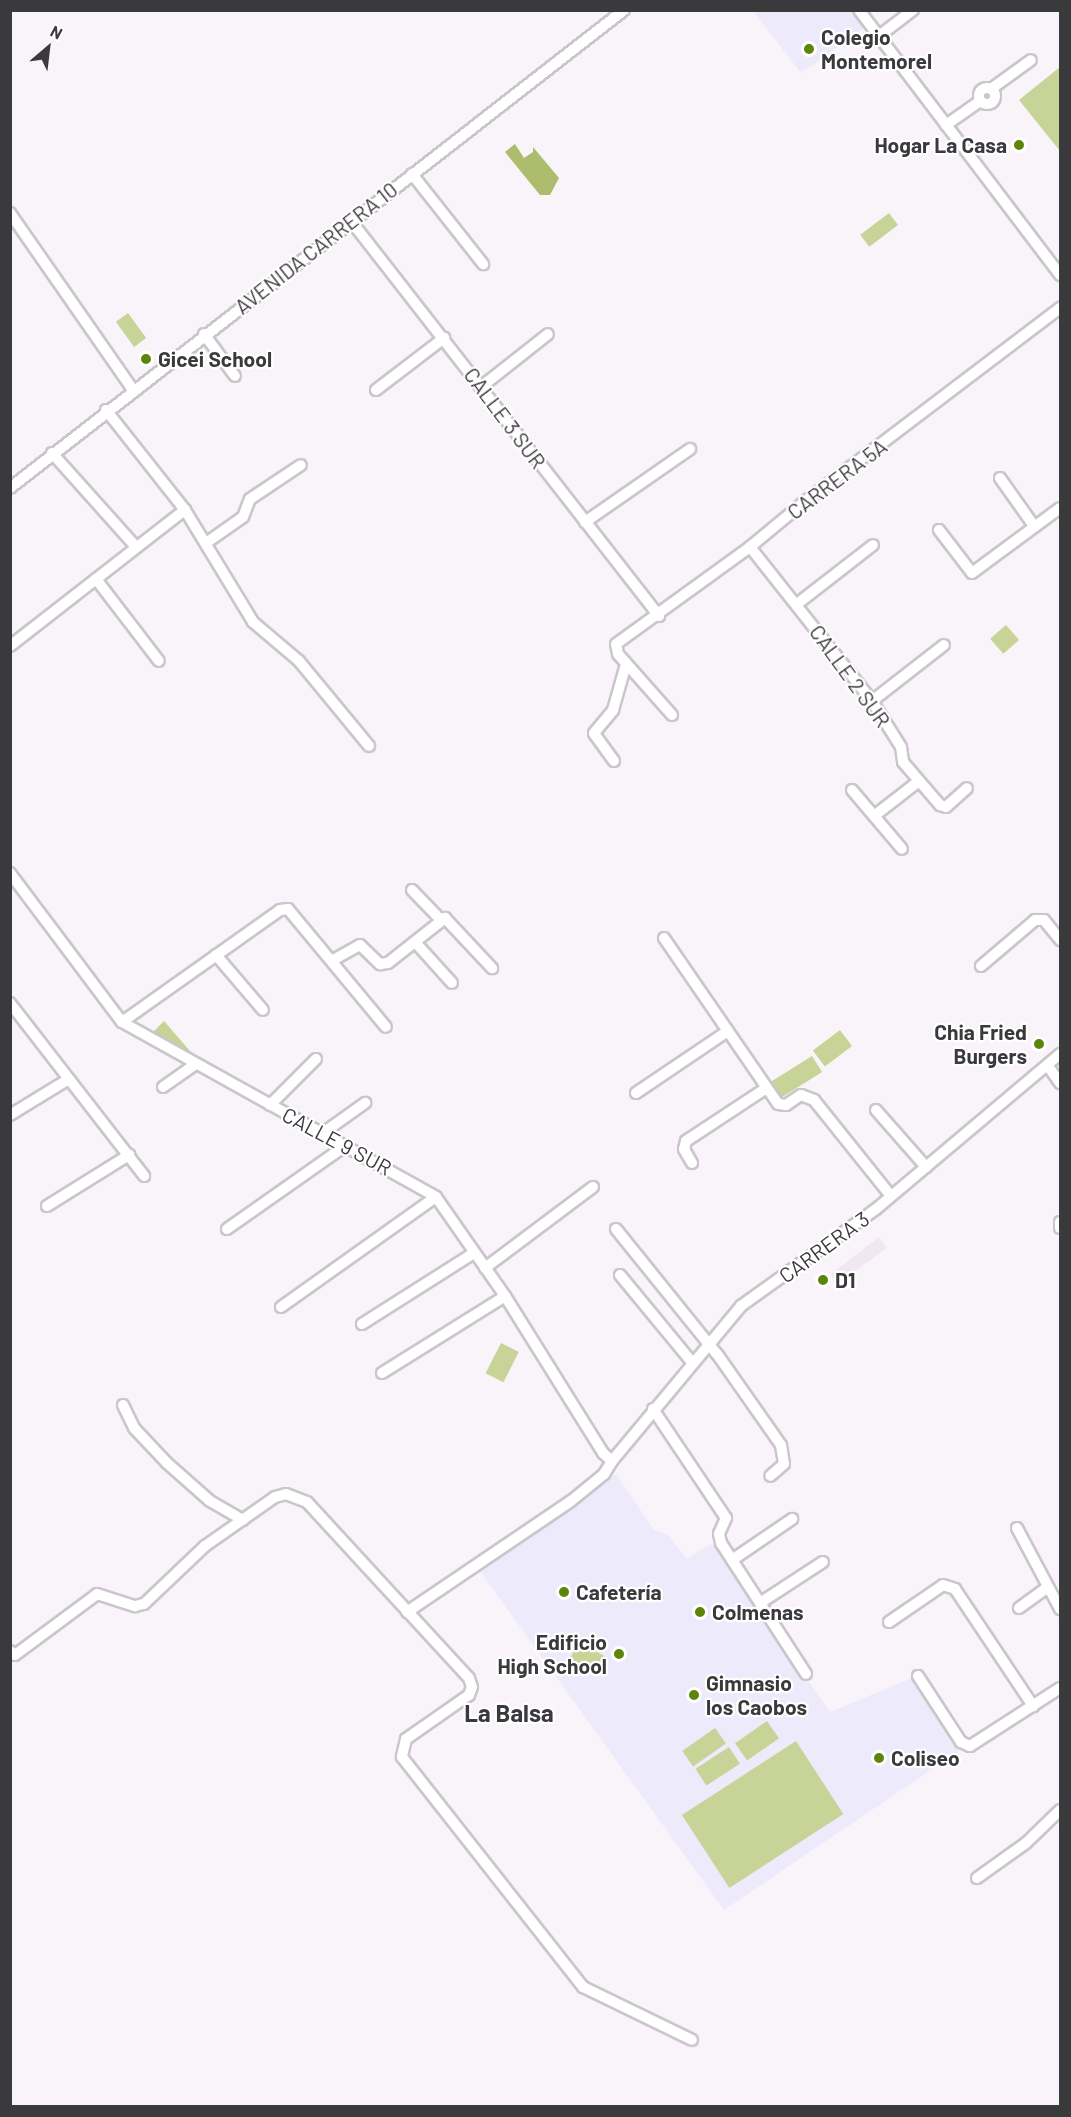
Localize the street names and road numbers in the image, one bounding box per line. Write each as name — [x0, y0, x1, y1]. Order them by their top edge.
street label: AVENIDA CARRERA 10 — [230, 177, 402, 319]
street label: CALLE 3 SUR — [459, 363, 551, 473]
street label: CARRERA 5A — [782, 433, 892, 525]
street label: CALLE 2 SUR — [804, 620, 896, 732]
street label: CALLE 9 SUR — [278, 1102, 396, 1180]
street label: CARRERA 3 — [774, 1206, 874, 1288]

